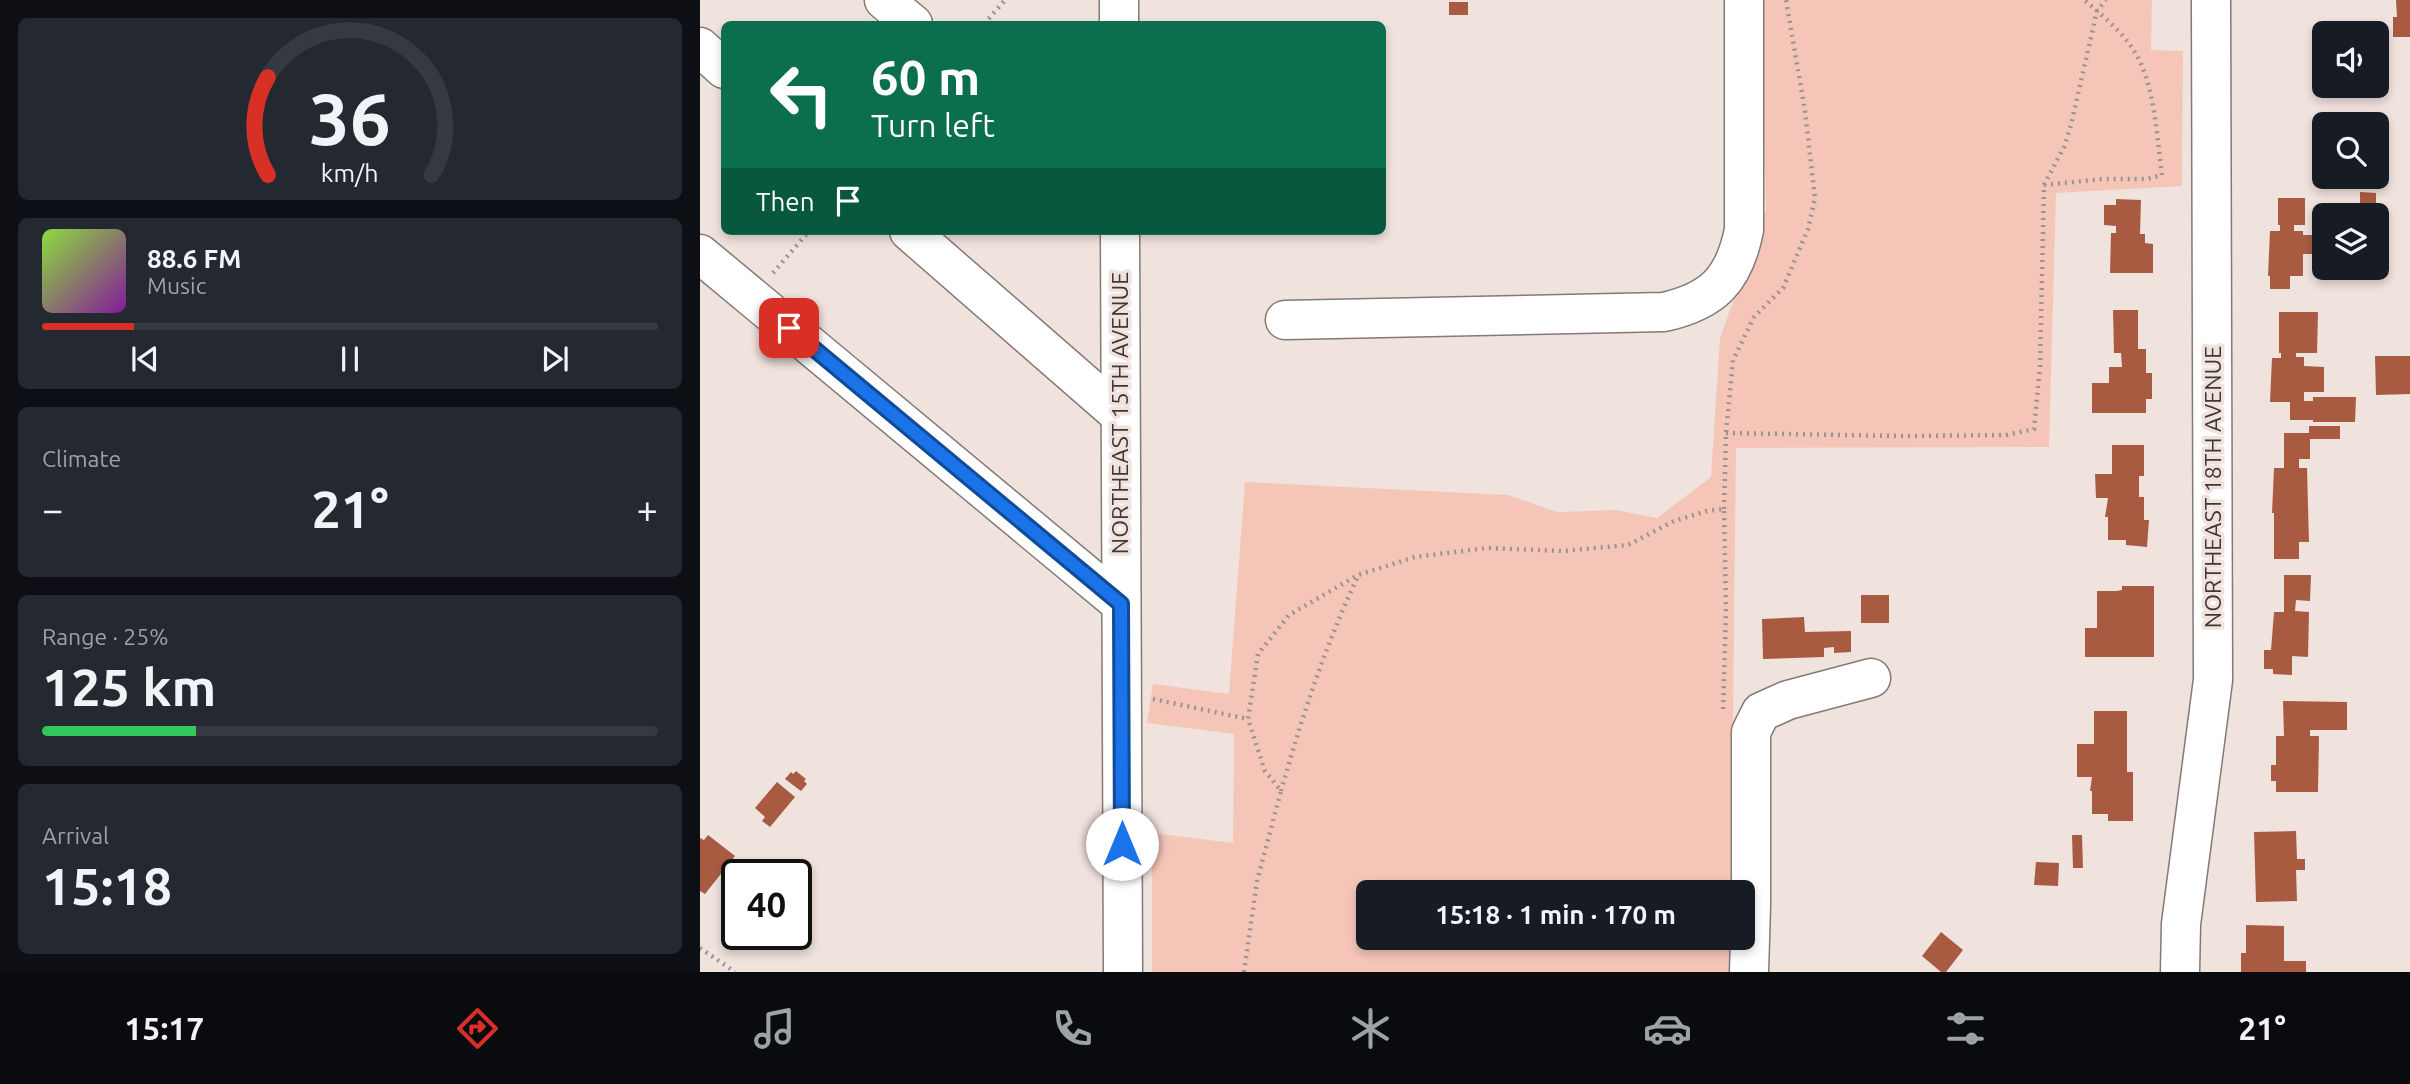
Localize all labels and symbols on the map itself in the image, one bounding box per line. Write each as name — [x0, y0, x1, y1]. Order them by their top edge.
street label: NORTHEAST 15TH AVENUE — [1107, 272, 1132, 554]
pin — [759, 298, 819, 358]
street label: NORTHEAST 18TH AVENUE — [2200, 346, 2225, 628]
position arrow — [1085, 807, 1159, 881]
speed limit sign: 40 — [721, 859, 812, 950]

